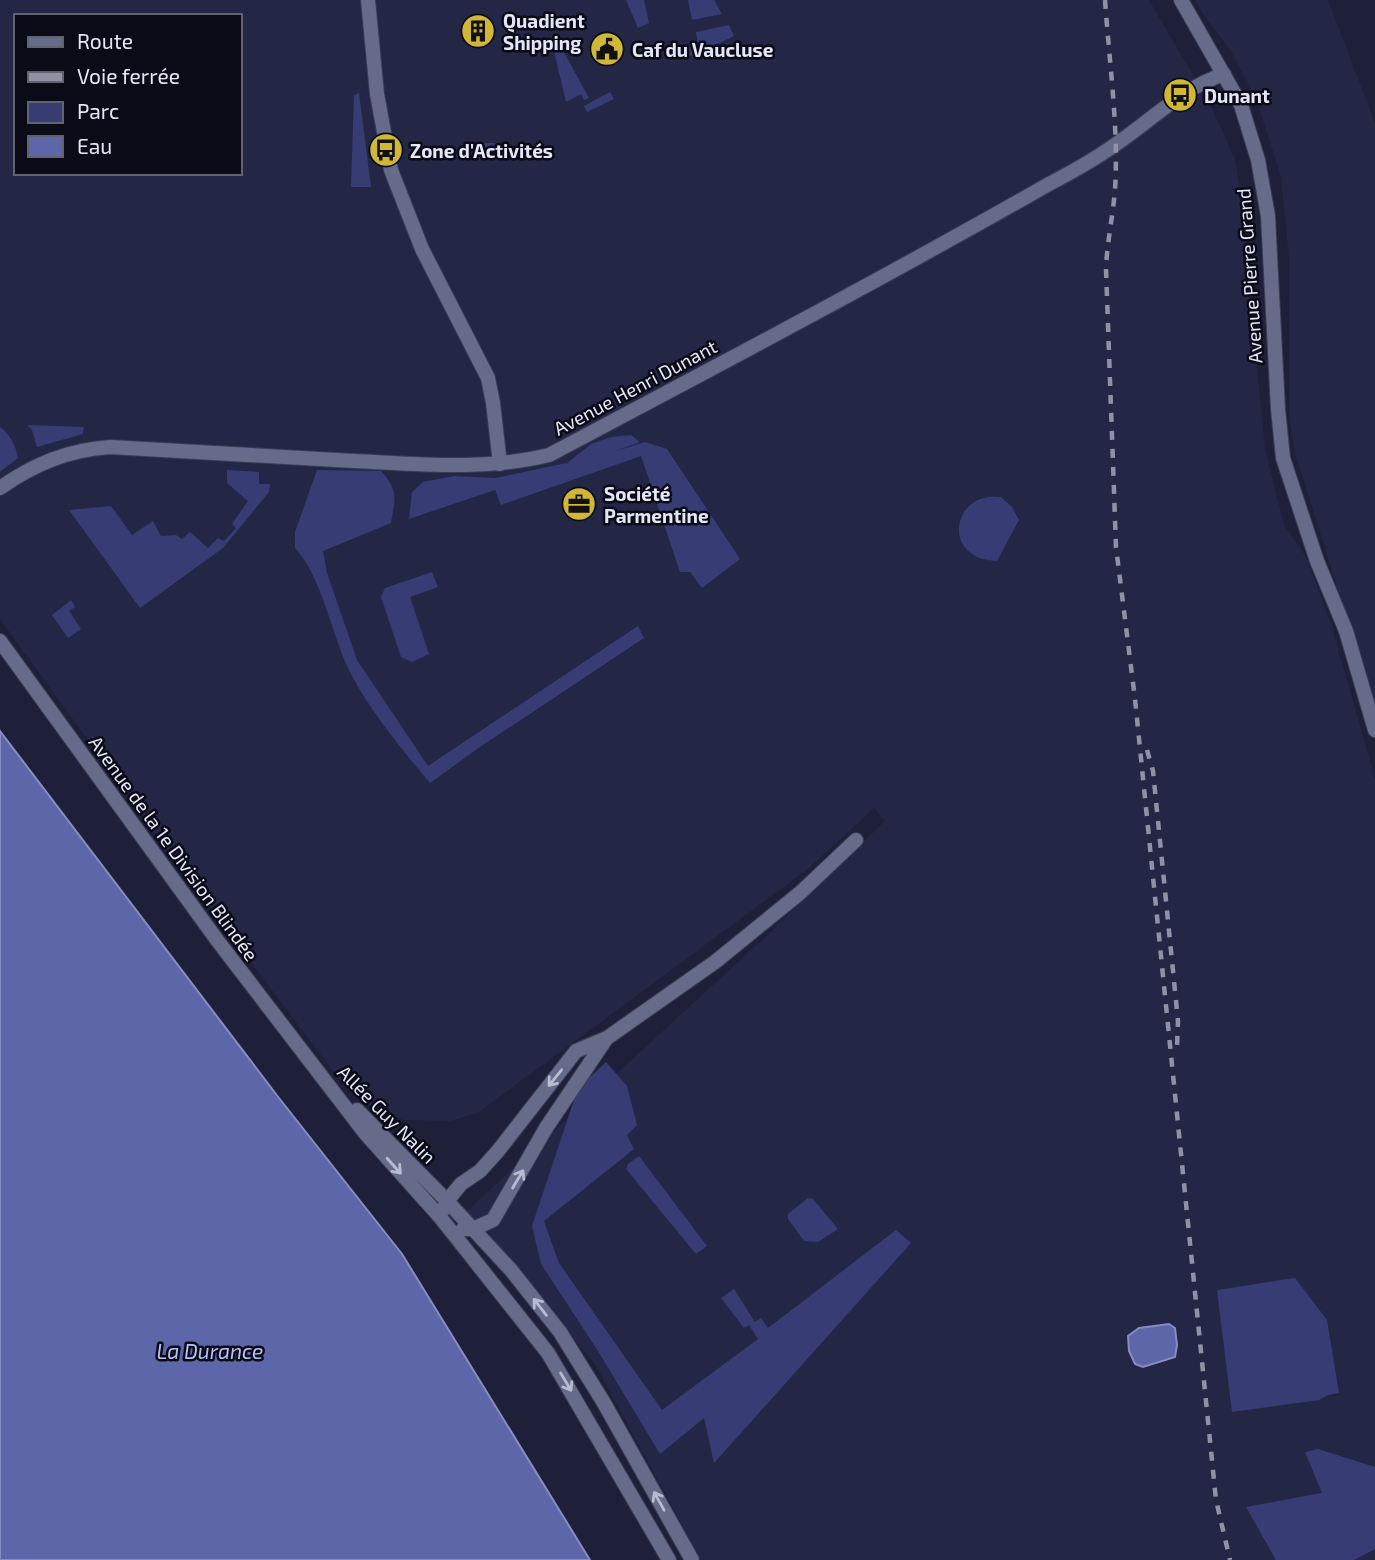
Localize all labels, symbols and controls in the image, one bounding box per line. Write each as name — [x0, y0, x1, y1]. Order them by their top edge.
place label: Quadient Shipping — [503, 9, 585, 54]
building icon: Quadient Shipping — [459, 12, 497, 50]
legend — [14, 14, 242, 175]
text: Route — [77, 28, 133, 53]
public building icon: Caf du Vaucluse — [588, 30, 626, 68]
place label: Caf du Vaucluse — [632, 38, 774, 61]
text: Voie ferrée — [77, 63, 180, 88]
bus stop icon: Dunant — [1161, 76, 1199, 114]
place label: Dunant — [1204, 84, 1270, 107]
text: Parc — [77, 98, 119, 123]
bus stop icon: Zone d'Activités — [367, 131, 405, 169]
text: Eau — [77, 133, 112, 158]
place label: Zone d'Activités — [410, 139, 553, 162]
street label: Avenue Pierre Grand — [1231, 188, 1267, 364]
street label: Avenue Henri Dunant — [549, 334, 721, 440]
place label: Société Parmentine — [604, 482, 709, 527]
office icon: Société Parmentine — [560, 485, 598, 523]
street label: Avenue de la 1e Division Blindée — [85, 731, 263, 965]
street label: Allée Guy Nalin — [333, 1060, 441, 1168]
one-way arrow — [547, 1068, 562, 1086]
one-way arrow — [386, 1157, 402, 1175]
one-way arrow — [511, 1170, 525, 1190]
one-way arrow — [533, 1298, 548, 1317]
water label: La Durance — [157, 1338, 263, 1363]
one-way arrow — [559, 1372, 573, 1392]
one-way arrow — [652, 1491, 666, 1511]

